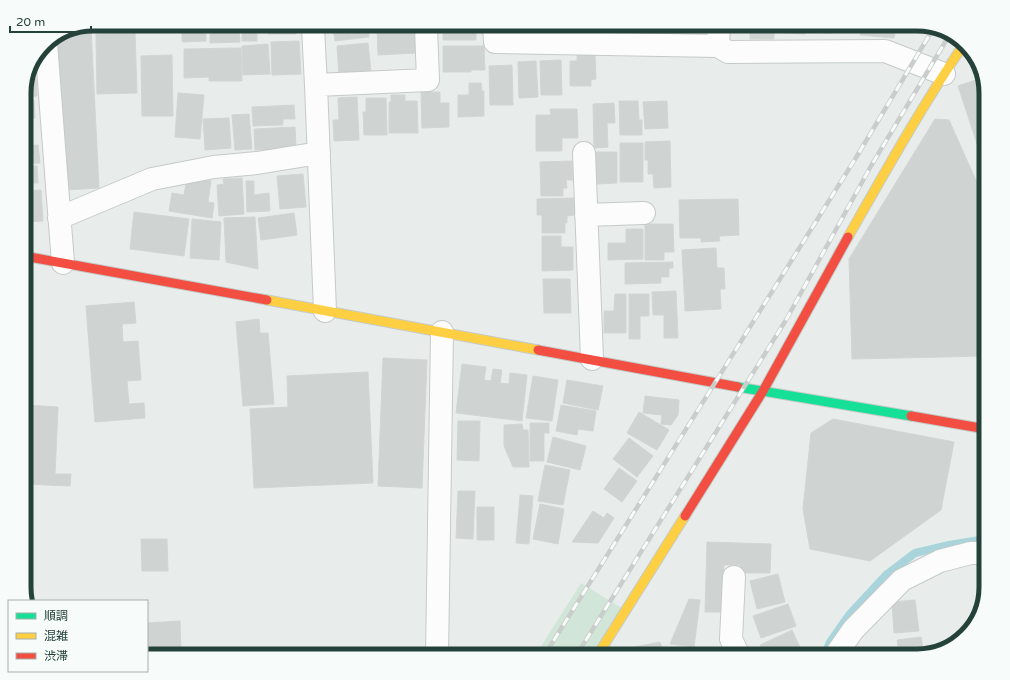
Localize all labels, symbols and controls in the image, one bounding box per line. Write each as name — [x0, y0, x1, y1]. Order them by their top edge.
scale bar — [10, 8, 91, 34]
text: 20 m — [16, 15, 45, 29]
legend — [8, 600, 148, 672]
text: 順調 — [44, 609, 68, 623]
text: 混雑 — [44, 629, 68, 643]
text: 渋滞 — [44, 649, 68, 663]

